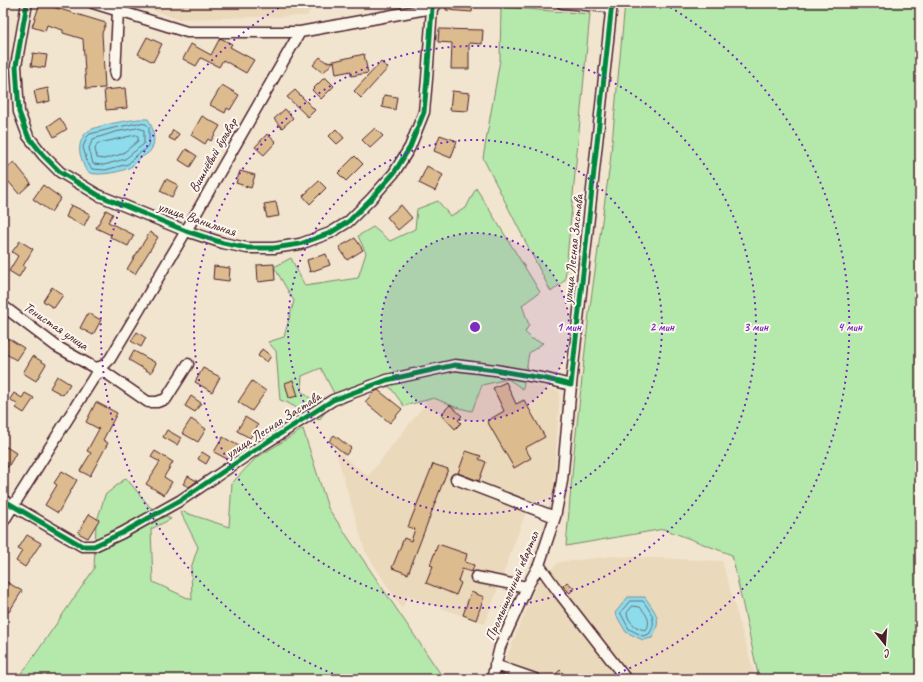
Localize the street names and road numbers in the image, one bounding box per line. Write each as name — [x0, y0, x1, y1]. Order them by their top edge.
street label: Вишнёвый бульвар — [185, 114, 241, 195]
street label: улица Лесная Застава — [559, 192, 587, 306]
street label: улица Ванильная — [155, 197, 239, 241]
street label: Тенистая улица — [20, 298, 92, 354]
street label: улица Лесная Застава — [221, 387, 325, 463]
street label: Промышленный квартал — [481, 528, 543, 643]

